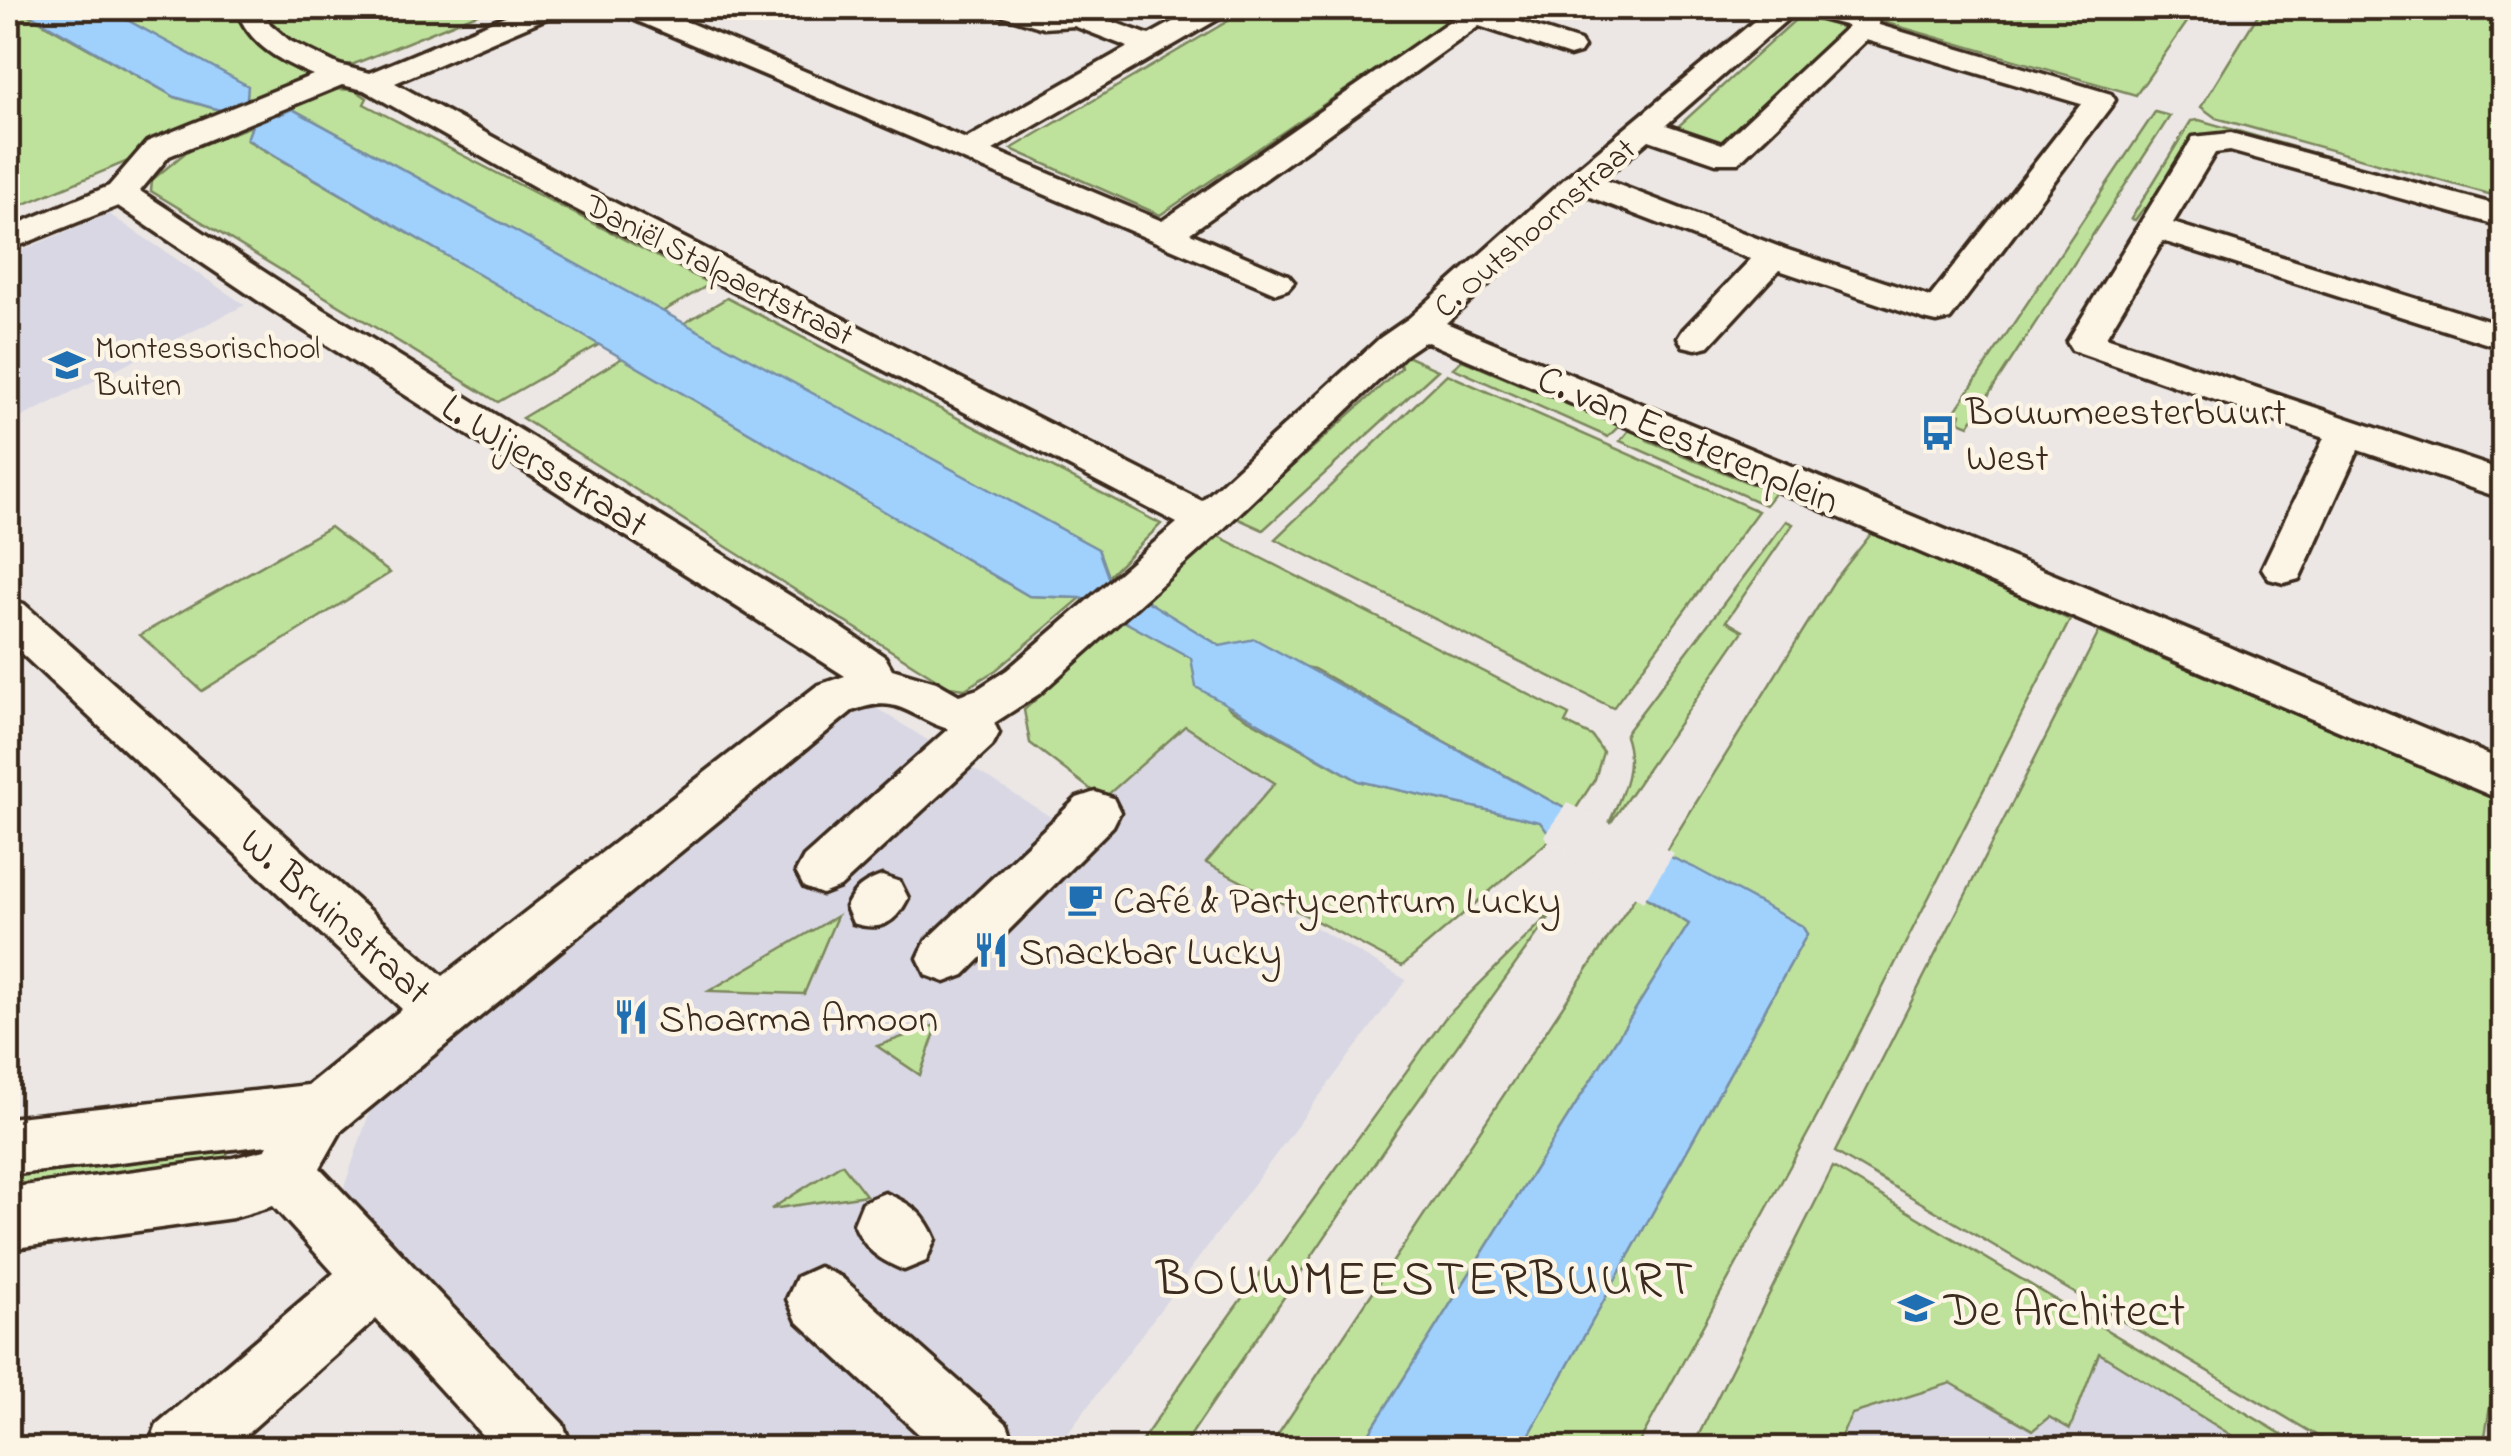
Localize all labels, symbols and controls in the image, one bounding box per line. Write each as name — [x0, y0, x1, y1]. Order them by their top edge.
street label: C. Outshoornstraat — [1425, 128, 1648, 331]
street label: Daniël Stalpaertstraat — [575, 184, 861, 360]
place label: Montessorischool Buiten — [94, 327, 320, 411]
school or university icon: Montessorischool Buiten — [48, 346, 86, 384]
street label: C. van Eesterenplein — [1527, 352, 1847, 532]
street label: L. Wijersstraat — [428, 381, 659, 555]
place label: Bouwmeesterbuurt West — [1965, 385, 2286, 490]
bus stop icon: Bouwmeesterbuurt West — [1919, 414, 1957, 452]
street label: W. Bruinstraat — [225, 816, 443, 1021]
place label: Café & Partycentrum Lucky — [1113, 874, 1561, 933]
cafe icon: Café & Partycentrum Lucky — [1066, 880, 1104, 918]
place label: Snackbar Lucky — [1019, 925, 1281, 984]
restaurant icon: Snackbar Lucky — [972, 931, 1010, 969]
place label: Shoarma Amoon — [659, 992, 938, 1051]
restaurant icon: Shoarma Amoon — [612, 998, 650, 1036]
district label: BOUWMEESTERBUURT — [1155, 1245, 1696, 1318]
place label: De Architect — [1943, 1278, 2185, 1348]
school or university icon: De Architect — [1897, 1289, 1935, 1327]

